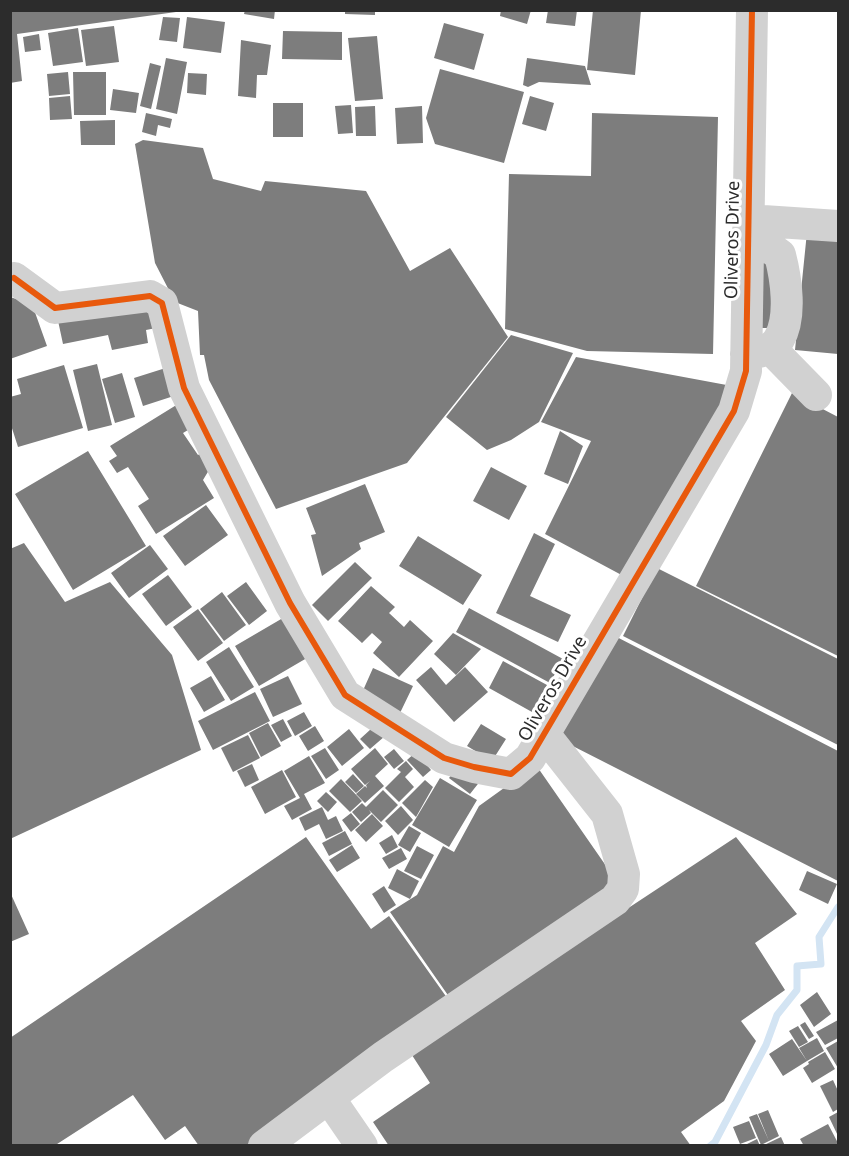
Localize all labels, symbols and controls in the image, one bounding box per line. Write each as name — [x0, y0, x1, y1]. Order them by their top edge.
street label: Oliveros Drive — [721, 181, 745, 299]
street label: Oliveros Drive — [514, 632, 592, 746]

